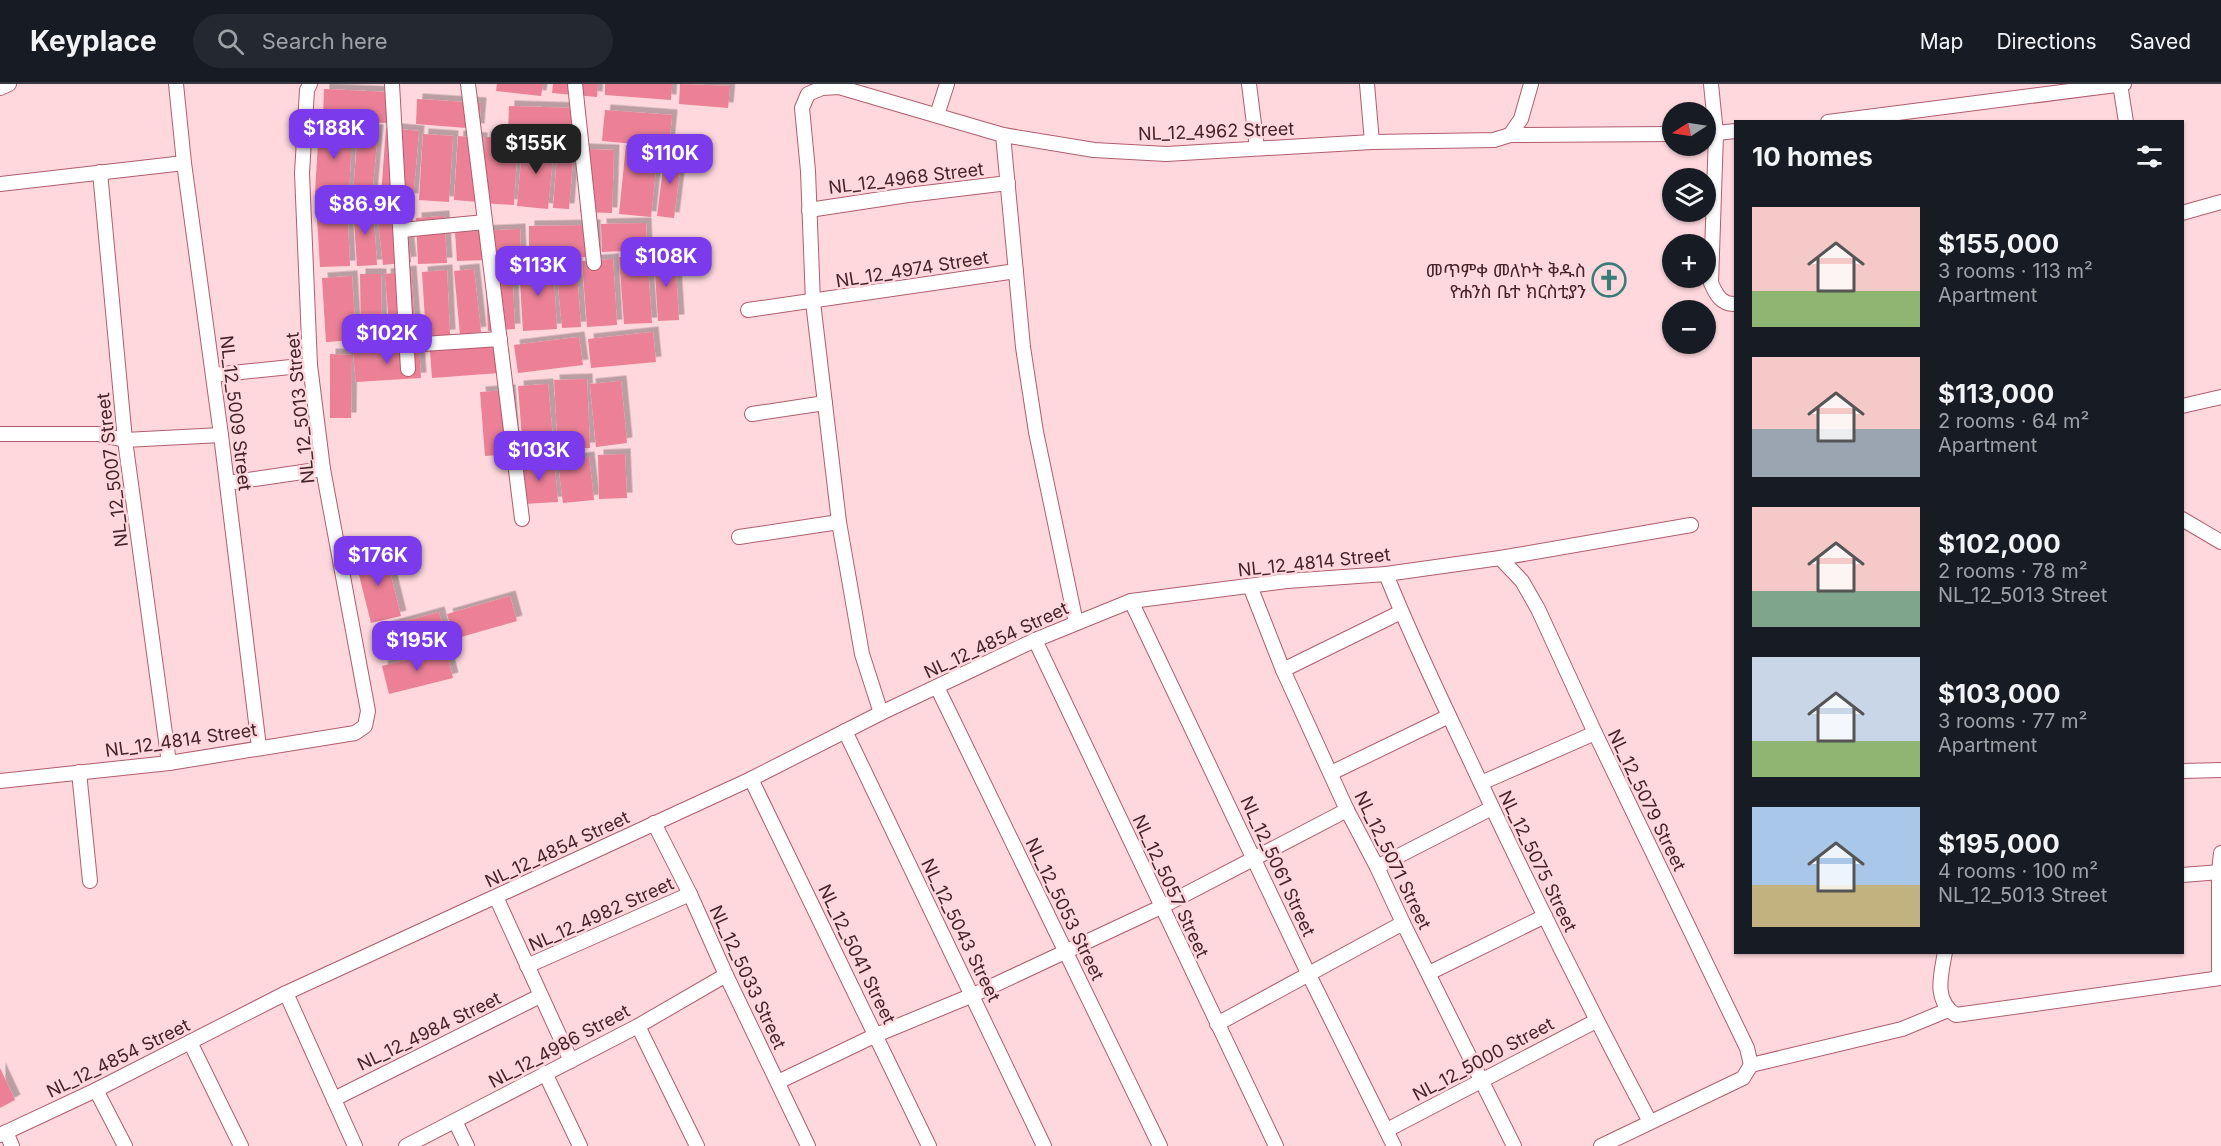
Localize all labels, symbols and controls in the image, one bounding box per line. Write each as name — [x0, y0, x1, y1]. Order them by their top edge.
search box — [193, 14, 613, 68]
text: Keyplace — [30, 24, 157, 58]
icon: search — [214, 25, 247, 58]
text: Search here — [262, 28, 388, 54]
text: Map — [1920, 29, 1963, 54]
text: Directions — [1996, 29, 2097, 54]
text: Saved — [2130, 29, 2191, 54]
north arrow — [1662, 102, 1716, 156]
map controls — [1662, 102, 1716, 354]
pin: $188K — [292, 109, 376, 160]
text: $188K — [303, 116, 365, 140]
street label: NL_12_4962 Street — [1138, 118, 1295, 144]
pin: $155K — [494, 124, 578, 175]
text: $155K — [505, 131, 567, 155]
pin: $110K — [628, 134, 712, 185]
icon: filters — [2133, 140, 2166, 173]
text: $110K — [641, 141, 699, 165]
text: 10 homes — [1752, 141, 1873, 172]
street label: NL_12_4968 Street — [827, 158, 985, 198]
button: layers — [1662, 168, 1716, 222]
pin: $86.9K — [316, 185, 414, 236]
text: $86.9K — [329, 192, 401, 216]
text: $155,000 — [1938, 228, 2059, 259]
icon: home — [1800, 231, 1872, 303]
button: + — [1662, 234, 1716, 288]
pin: $108K — [624, 237, 708, 288]
text: $108K — [635, 244, 697, 268]
pin: $113K — [496, 246, 580, 297]
street label: NL_12_4974 Street — [834, 247, 990, 291]
text: $113K — [509, 253, 567, 277]
text: 3 rooms · 113 m² — [1938, 259, 2093, 283]
place label: መጥምቀ መለኮት ቅዱስ ዮሐንስ ቤተ ክርስቲያን — [1426, 260, 1586, 302]
church icon: መጥምቀ መለኮት ቅዱስ ዮሐንስ ቤተ ክርስቲያን — [1591, 262, 1627, 298]
text: Apartment — [1938, 283, 2037, 307]
button: − — [1662, 300, 1716, 354]
pin: $102K — [345, 314, 429, 365]
text: $102K — [356, 321, 418, 345]
street label: NL_12_5013 Street — [282, 331, 318, 485]
street label: NL_12_5009 Street — [216, 334, 256, 492]
text: $113,000 — [1938, 378, 2054, 409]
icon: home — [1800, 381, 1872, 453]
street label: NL_12_5007 Street — [92, 392, 132, 548]
text: 2 rooms · 64 m² — [1938, 409, 2089, 433]
pin: $103K — [497, 431, 581, 482]
text: Apartment — [1938, 433, 2037, 457]
text: $103K — [508, 438, 570, 462]
text: $102,000 — [1938, 528, 2061, 559]
icon: home — [1800, 531, 1872, 603]
pin: $176K — [336, 536, 420, 587]
text: $176K — [348, 543, 408, 567]
street label: NL_12_4814 Street — [1237, 544, 1391, 580]
text: 2 rooms · 78 m² — [1938, 559, 2087, 583]
text: NL_12_5013 Street — [1938, 583, 2107, 607]
street label: NL_12_4854 Street — [921, 597, 1072, 683]
pin: $195K — [375, 621, 459, 672]
text: $195K — [386, 628, 448, 652]
text: $103,000 — [1938, 678, 2061, 709]
icon: home — [1800, 681, 1872, 753]
text: 3 rooms · 77 m² — [1938, 709, 2087, 733]
street label: NL_12_4814 Street — [104, 719, 258, 761]
street label: NL_12_5079 Street — [1604, 726, 1690, 874]
text: Apartment — [1938, 733, 2037, 757]
street label: NL_12_5075 Street — [1495, 787, 1581, 935]
street label: NL_12_5071 Street — [1350, 788, 1436, 933]
street label: NL_12_5061 Street — [1236, 793, 1320, 940]
street label: NL_12_4854 Street — [482, 806, 633, 892]
street label: NL_12_5057 Street — [1129, 811, 1213, 961]
text: $195,000 — [1938, 828, 2060, 859]
icon: home — [1800, 831, 1872, 903]
street label: NL_12_5053 Street — [1021, 834, 1109, 984]
street label: NL_12_5043 Street — [917, 855, 1005, 1005]
text: 4 rooms · 100 m² — [1938, 859, 2098, 883]
street label: NL_12_4982 Street — [525, 873, 677, 955]
street label: NL_12_5041 Street — [814, 881, 900, 1027]
text: NL_12_5013 Street — [1938, 883, 2107, 907]
street label: NL_12_5033 Street — [705, 902, 791, 1052]
street label: NL_12_4984 Street — [354, 987, 504, 1075]
street label: NL_12_4986 Street — [485, 1000, 633, 1092]
street label: NL_12_5000 Street — [1409, 1013, 1557, 1105]
street label: NL_12_4854 Street — [43, 1014, 193, 1102]

